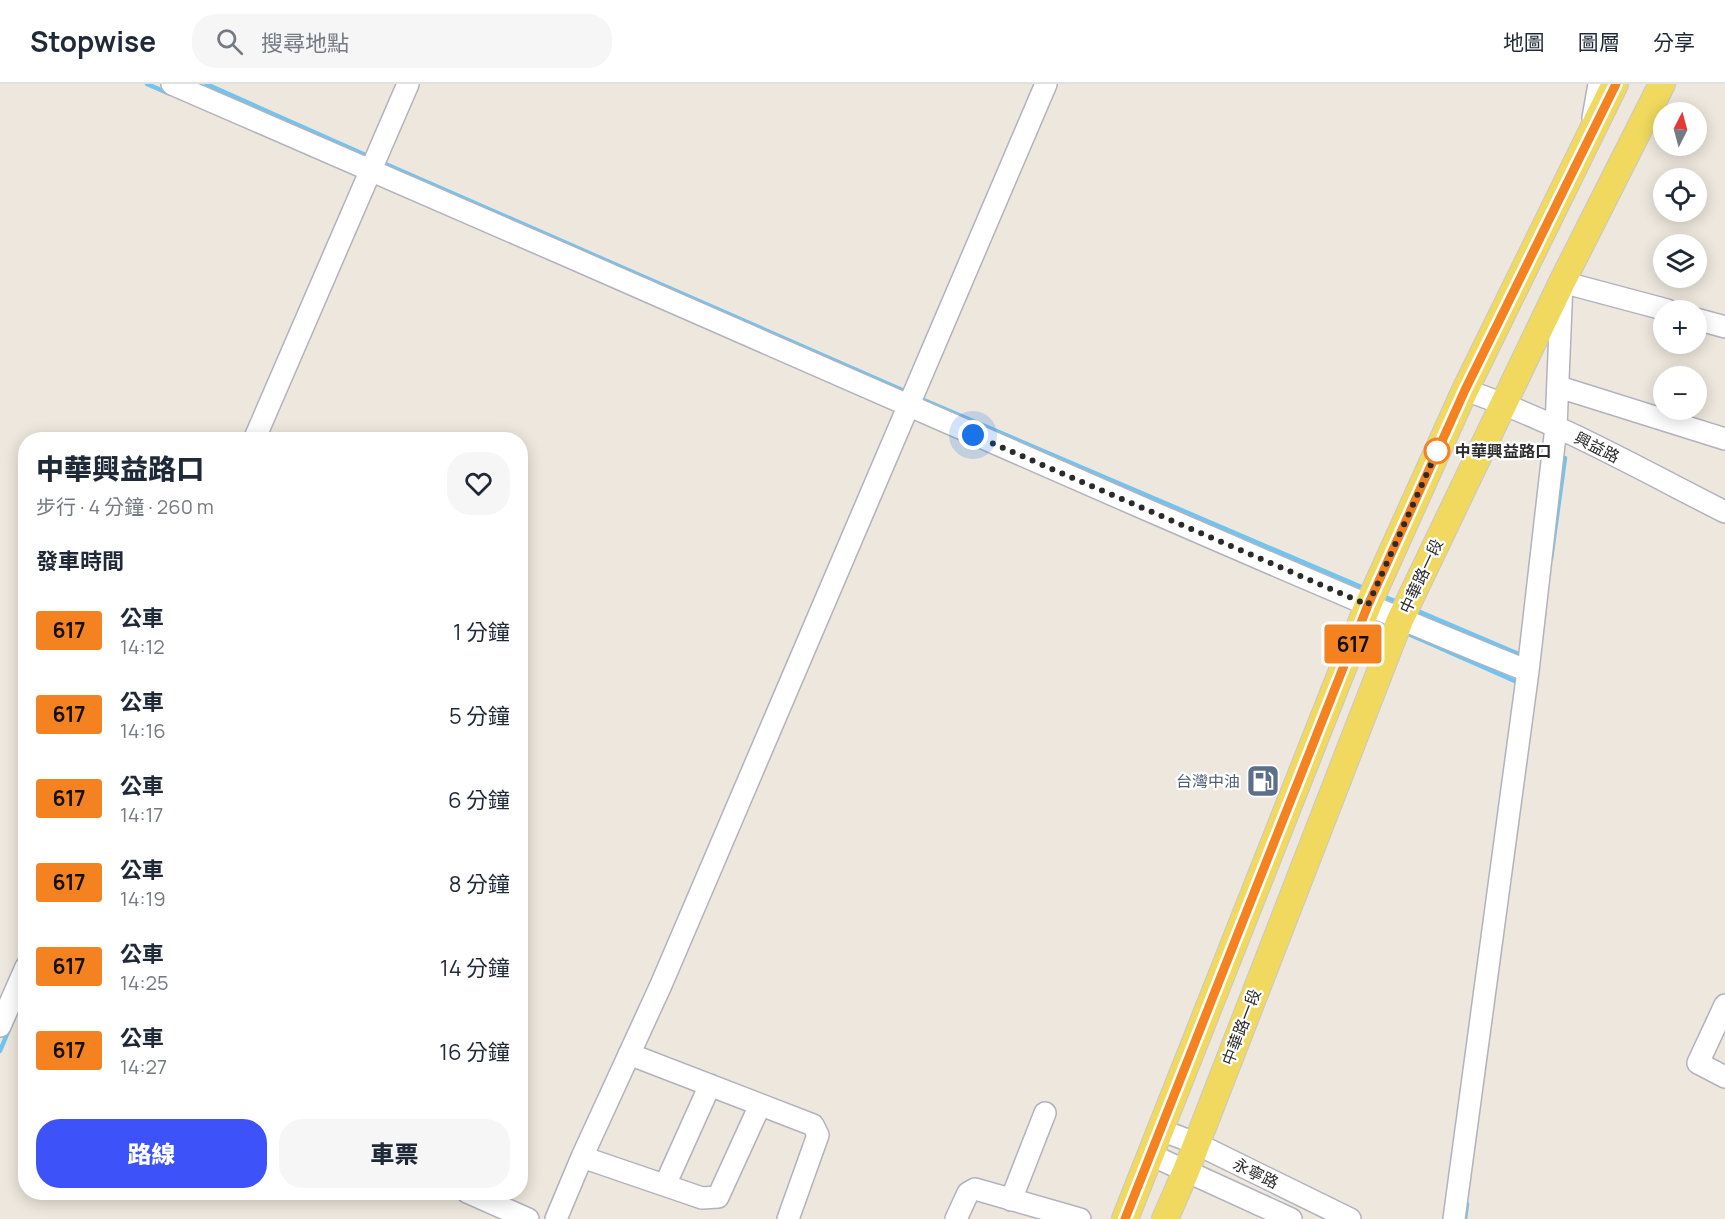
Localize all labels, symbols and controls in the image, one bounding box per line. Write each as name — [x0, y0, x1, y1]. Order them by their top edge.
search box — [192, 14, 612, 68]
text: Stopwise — [30, 22, 156, 60]
icon: search — [213, 25, 246, 58]
text: 搜尋地點 — [261, 28, 349, 58]
text: 地圖 — [1503, 28, 1545, 56]
text: 圖層 — [1578, 28, 1620, 56]
text: 分享 — [1653, 28, 1695, 56]
north arrow — [1653, 102, 1707, 156]
map controls — [1653, 102, 1707, 420]
button: locate — [1653, 168, 1707, 222]
button: layers — [1653, 234, 1707, 288]
button: + — [1653, 300, 1707, 354]
button: − — [1653, 366, 1707, 420]
your location — [958, 420, 988, 450]
street label: 興益路 — [1571, 426, 1623, 468]
marker: 中華興益路口 — [1424, 438, 1450, 464]
place label: 中華興益路口 — [1455, 440, 1551, 462]
text: 中華興益路口 — [36, 449, 204, 487]
button: heart — [447, 452, 510, 515]
text: 步行 · 4 分鐘 · 260 m — [36, 493, 214, 520]
street label: 中華路一段 — [1394, 535, 1448, 617]
text: 發車時間 — [36, 546, 124, 576]
text: 公車 — [120, 603, 164, 633]
text: 617 — [52, 616, 86, 644]
text: 1 分鐘 — [453, 617, 510, 647]
line badge: 617 — [1318, 624, 1388, 664]
text: 617 — [1336, 630, 1370, 658]
text: 14:12 — [120, 633, 165, 660]
text: 公車 — [120, 687, 164, 717]
text: 617 — [52, 700, 86, 728]
text: 5 分鐘 — [449, 701, 510, 731]
text: 14:16 — [120, 717, 166, 744]
fuel station icon: 台灣中油 — [1245, 763, 1281, 799]
place label: 台灣中油 — [1176, 770, 1240, 792]
text: 公車 — [120, 771, 164, 801]
text: 617 — [52, 784, 86, 812]
text: 6 分鐘 — [448, 785, 510, 815]
text: 14:17 — [120, 801, 163, 828]
text: 公車 — [120, 855, 164, 885]
text: 617 — [52, 868, 86, 896]
text: 8 分鐘 — [449, 869, 510, 899]
text: 14:19 — [120, 885, 166, 912]
text: 公車 — [120, 939, 164, 969]
text: 617 — [52, 952, 86, 980]
text: 14 分鐘 — [440, 953, 510, 983]
text: 14:25 — [120, 969, 169, 996]
street label: 中華路一段 — [1216, 986, 1266, 1068]
text: 公車 — [120, 1023, 164, 1053]
text: 617 — [52, 1036, 86, 1064]
text: 16 分鐘 — [439, 1037, 510, 1067]
text: 14:27 — [120, 1053, 167, 1080]
button: 路線 — [36, 1119, 267, 1188]
button: 車票 — [279, 1119, 510, 1188]
street label: 永寧路 — [1230, 1153, 1282, 1193]

